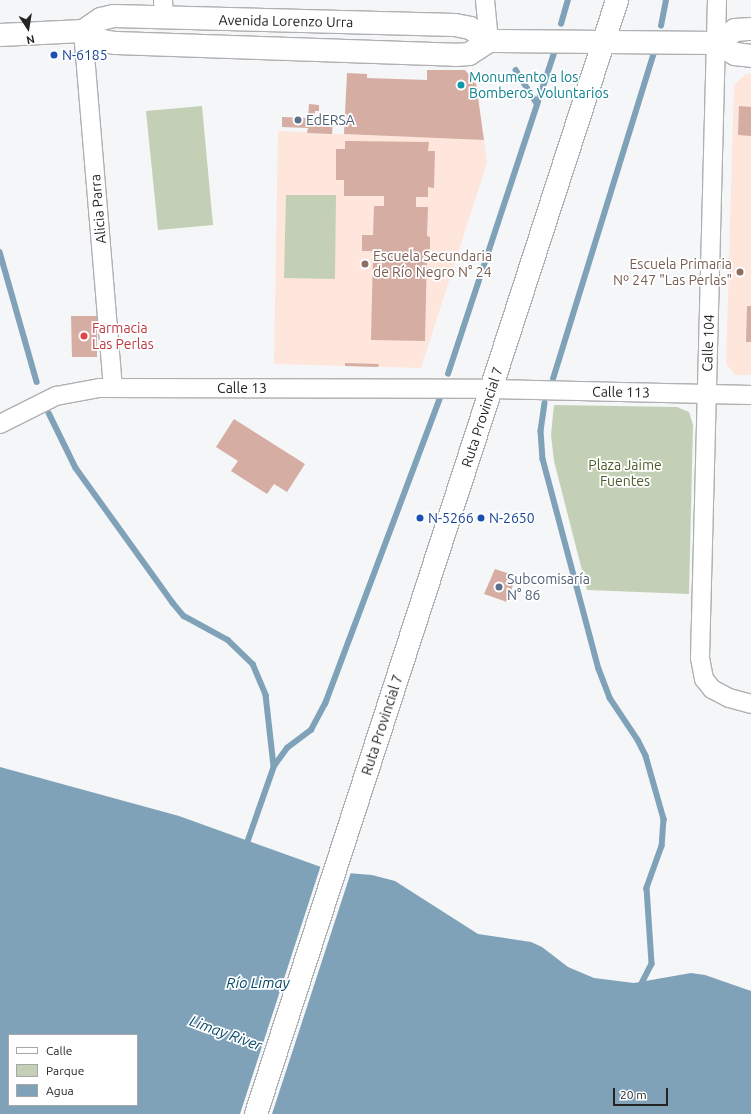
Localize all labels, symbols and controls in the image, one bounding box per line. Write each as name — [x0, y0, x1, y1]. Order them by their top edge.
north arrow — [8, 8, 48, 48]
street label: Avenida Lorenzo Urra — [218, 11, 354, 31]
text: N — [25, 33, 36, 46]
place label: N-6185 — [62, 47, 108, 63]
marker: N-6185 — [49, 50, 59, 60]
place label: Monumento a los Bomberos Voluntarios — [469, 69, 609, 102]
marker: Monumento a los Bomberos Voluntarios — [456, 80, 466, 90]
place label: EdERSA — [306, 112, 355, 128]
marker: EdERSA — [293, 115, 303, 125]
street label: Alicia Parra — [87, 174, 109, 244]
place label: Escuela Secundaria de Río Negro N° 24 — [373, 248, 492, 280]
place label: Escuela Primaria Nº 247 "Las Perlas" — [613, 256, 732, 288]
marker: Escuela Secundaria de Río Negro N° 24 — [360, 259, 370, 269]
marker: Escuela Primaria Nº 247 "Las Perlas" — [735, 267, 745, 277]
street label: Calle 104 — [699, 314, 717, 372]
place label: Farmacia Las Perlas — [92, 320, 154, 352]
marker: Farmacia Las Perlas — [79, 331, 89, 341]
street label: Ruta Provincial 7 — [458, 365, 506, 469]
street label: Calle 13 — [217, 380, 267, 396]
street label: Calle 113 — [592, 383, 650, 401]
park label: Plaza Jaime Fuentes — [588, 457, 662, 490]
place label: N-5266 — [428, 510, 474, 526]
place label: N-2650 — [489, 510, 535, 526]
marker: N-5266 — [415, 513, 425, 523]
marker: N-2650 — [476, 513, 486, 523]
place label: Subcomisaría N° 86 — [507, 571, 590, 604]
marker: Subcomisaría N° 86 — [494, 582, 504, 592]
street label: Ruta Provincial 7 — [358, 673, 406, 777]
water label: Río Limay — [226, 974, 290, 992]
water label: Limay River — [187, 1012, 265, 1054]
legend — [8, 1034, 138, 1106]
text: Calle — [46, 1044, 72, 1057]
text: Parque — [46, 1064, 84, 1077]
scale bar — [615, 1080, 670, 1106]
text: Agua — [46, 1084, 74, 1097]
text: 20 m — [620, 1088, 647, 1101]

